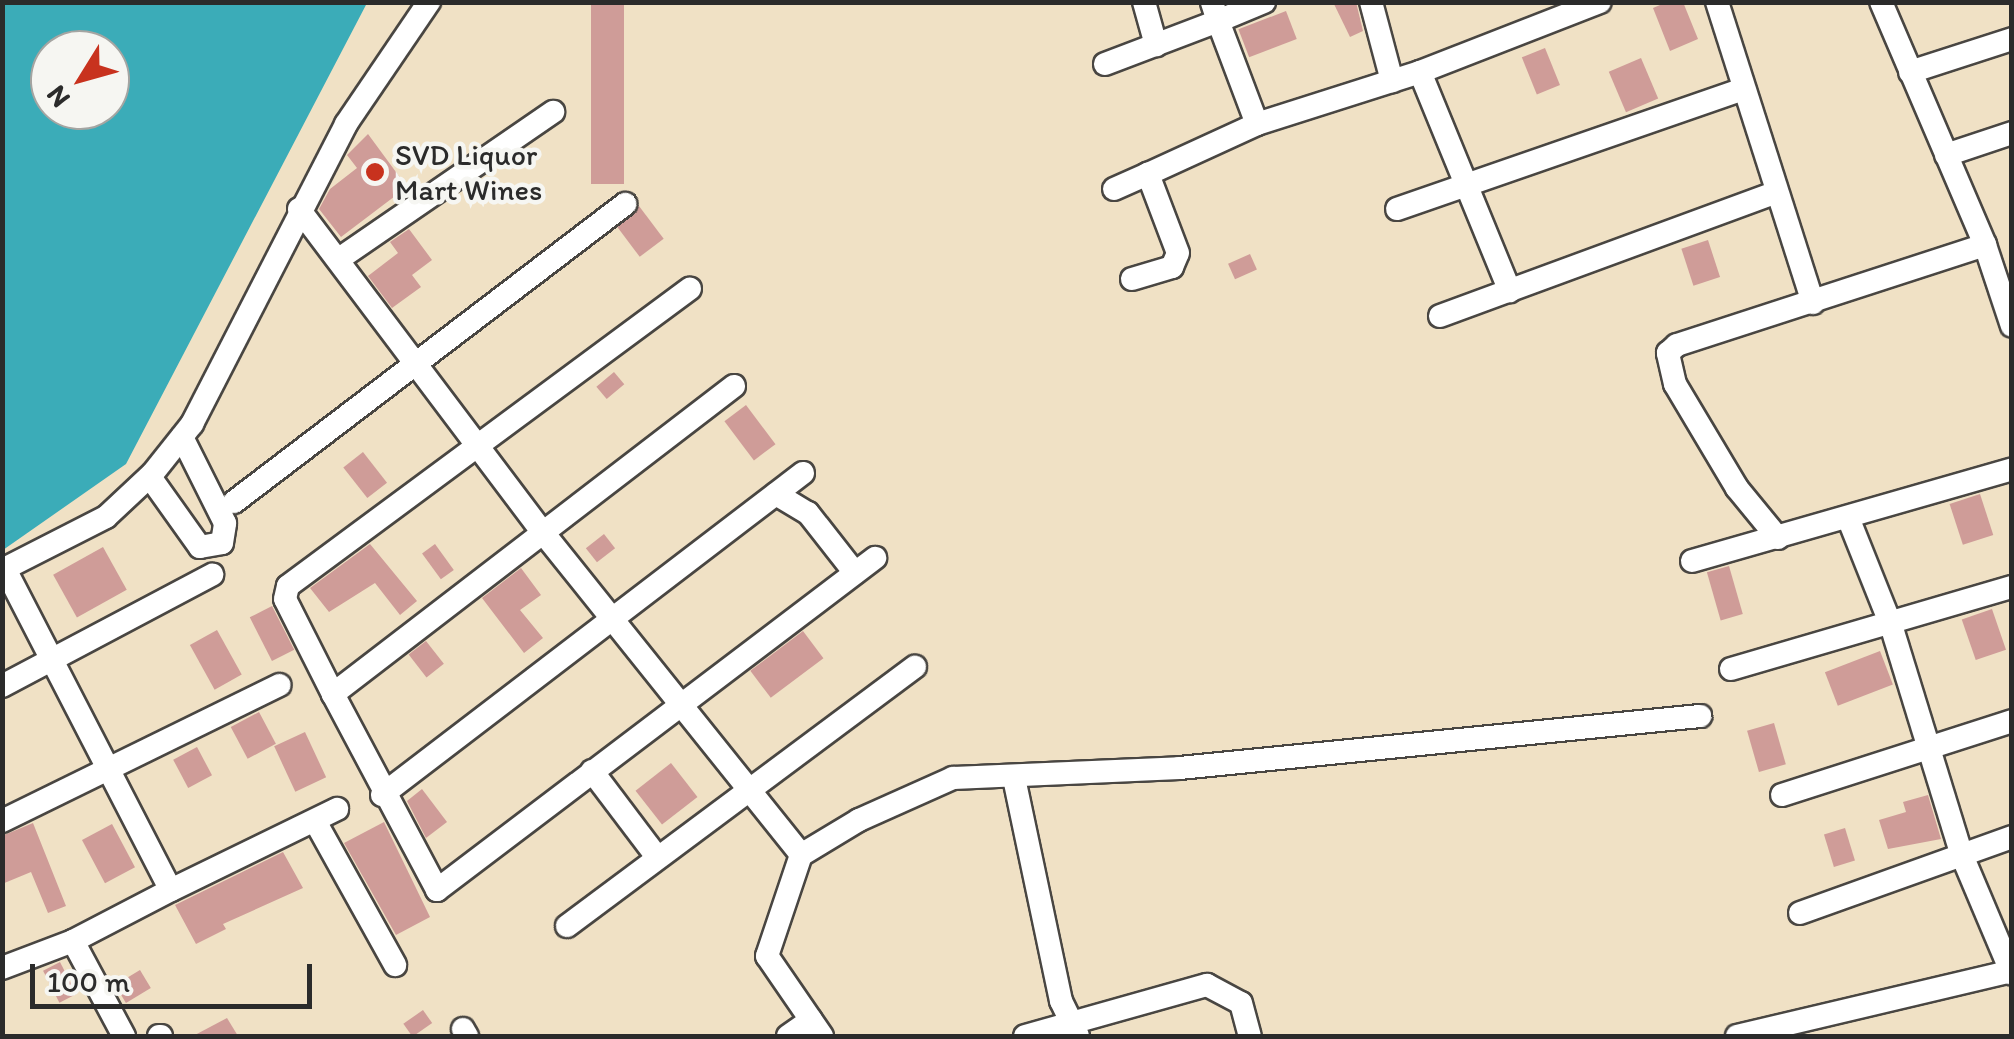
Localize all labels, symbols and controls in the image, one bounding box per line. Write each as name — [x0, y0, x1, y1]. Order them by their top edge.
north arrow — [30, 30, 130, 130]
text: N — [38, 79, 77, 115]
place label: SVD Liquor Mart Wines — [395, 137, 542, 208]
marker: SVD Liquor Mart Wines — [364, 161, 386, 183]
scale bar — [35, 944, 318, 1006]
text: 100 m — [47, 963, 130, 1000]

